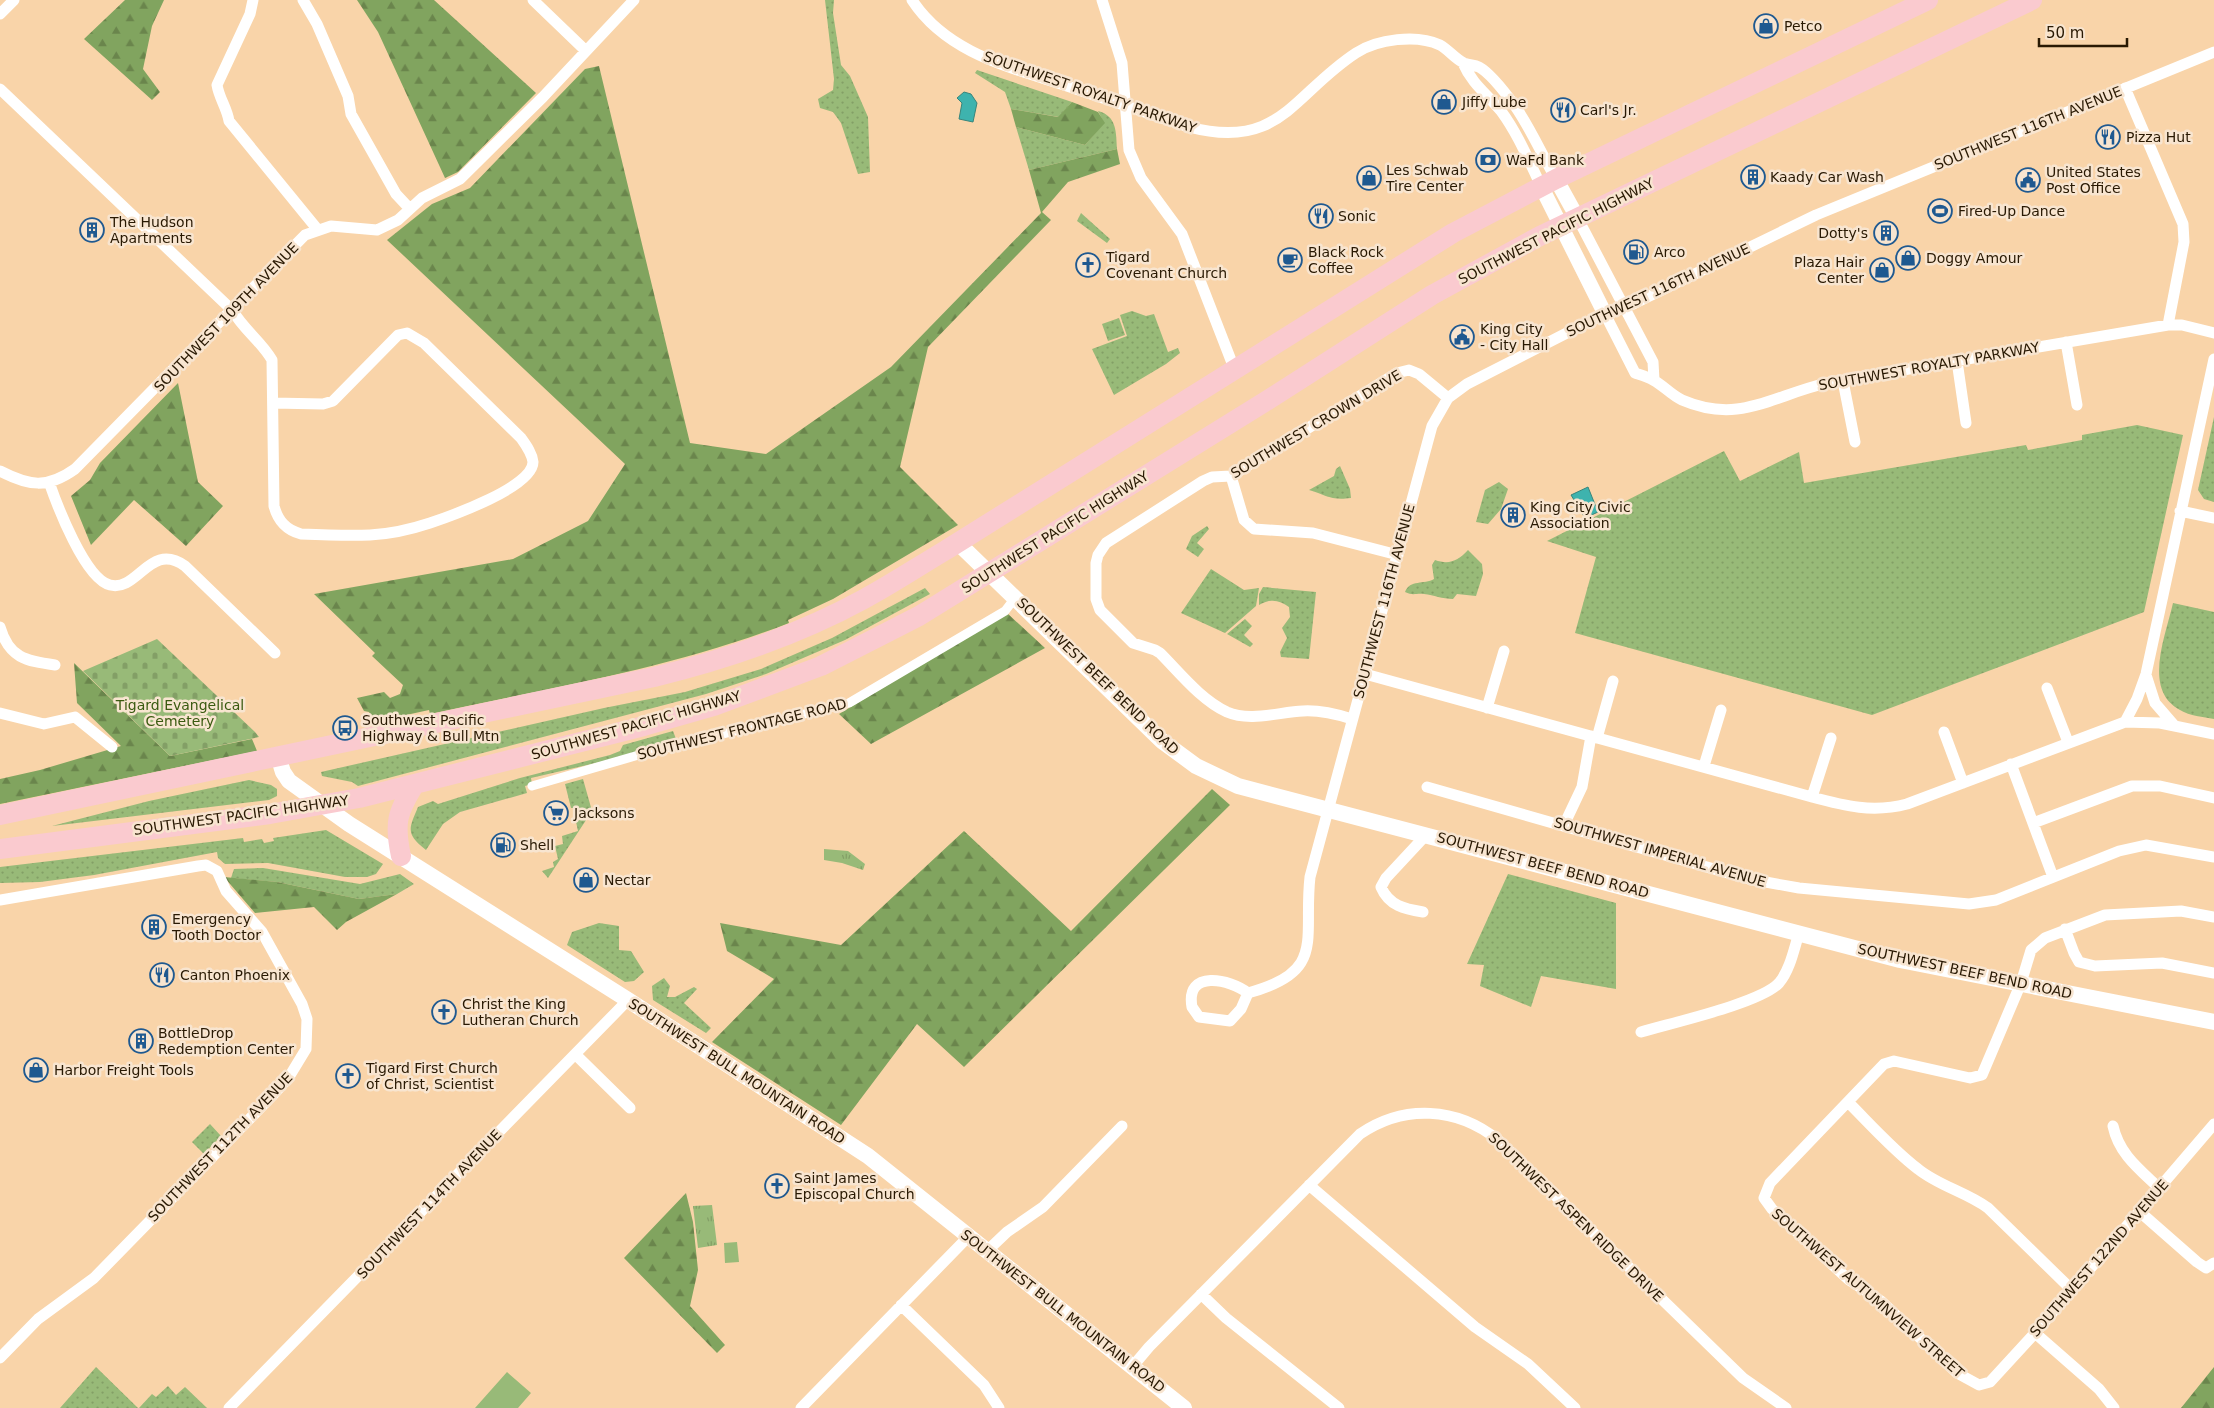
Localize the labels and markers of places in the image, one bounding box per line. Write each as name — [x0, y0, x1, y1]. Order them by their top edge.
shop icon: Petco — [1753, 13, 1779, 39]
place label: Petco — [1784, 18, 1822, 34]
shop icon: Jiffy Lube — [1431, 89, 1457, 115]
place label: Jiffy Lube — [1461, 94, 1526, 110]
restaurant icon: Carl's Jr. — [1550, 97, 1576, 123]
place label: Carl's Jr. — [1580, 102, 1637, 118]
restaurant icon: Pizza Hut — [2095, 124, 2121, 150]
place label: Pizza Hut — [2126, 129, 2191, 145]
bank icon: WaFd Bank — [1475, 147, 1501, 173]
place label: WaFd Bank — [1506, 152, 1585, 168]
place label: Les Schwab Tire Center — [1385, 162, 1468, 194]
building icon: Kaady Car Wash — [1740, 164, 1766, 190]
place label: United States Post Office — [2046, 164, 2141, 196]
shop icon: Les Schwab Tire Center — [1356, 165, 1382, 191]
public building icon: United States Post Office — [2015, 167, 2041, 193]
place label: Kaady Car Wash — [1770, 169, 1884, 185]
sports icon: Fired-Up Dance — [1927, 198, 1953, 224]
restaurant icon: Sonic — [1308, 203, 1334, 229]
place label: Fired-Up Dance — [1958, 203, 2065, 219]
place label: Sonic — [1338, 208, 1376, 224]
place label: The Hudson Apartments — [109, 214, 194, 246]
building icon: The Hudson Apartments — [79, 217, 105, 243]
building icon: Dotty's — [1873, 220, 1899, 246]
place label: Dotty's — [1818, 225, 1868, 241]
fuel station icon: Arco — [1623, 239, 1649, 265]
place label: Black Rock Coffee — [1308, 244, 1385, 276]
place label: Arco — [1654, 244, 1685, 260]
shop icon: Doggy Amour — [1895, 245, 1921, 271]
cafe icon: Black Rock Coffee — [1277, 247, 1303, 273]
place label: Tigard Covenant Church — [1105, 249, 1227, 281]
place label: Doggy Amour — [1926, 250, 2023, 266]
church icon: Tigard Covenant Church — [1075, 252, 1101, 278]
place label: Plaza Hair Center — [1794, 254, 1864, 286]
shop icon: Plaza Hair Center — [1869, 257, 1895, 283]
place label: King City - City Hall — [1480, 321, 1548, 353]
public building icon: King City - City Hall — [1449, 324, 1475, 350]
place label: King City Civic Association — [1530, 499, 1631, 531]
building icon: King City Civic Association — [1500, 502, 1526, 528]
place label: Southwest Pacific Highway & Bull Mtn — [362, 712, 499, 744]
bus stop icon: Southwest Pacific Highway & Bull Mtn — [332, 715, 358, 741]
supermarket icon: Jacksons — [543, 800, 569, 826]
place label: Jacksons — [573, 805, 635, 821]
fuel station icon: Shell — [490, 832, 516, 858]
place label: Shell — [520, 837, 554, 853]
shop icon: Nectar — [573, 867, 599, 893]
place label: Nectar — [604, 872, 651, 888]
place label: Emergency Tooth Doctor — [171, 911, 261, 943]
building icon: Emergency Tooth Doctor — [141, 914, 167, 940]
restaurant icon: Canton Phoenix — [149, 962, 175, 988]
place label: Canton Phoenix — [180, 967, 290, 983]
place label: Christ the King Lutheran Church — [462, 996, 579, 1028]
church icon: Christ the King Lutheran Church — [431, 999, 457, 1025]
place label: BottleDrop Redemption Center — [158, 1025, 294, 1057]
building icon: BottleDrop Redemption Center — [128, 1028, 154, 1054]
shop icon: Harbor Freight Tools — [23, 1057, 49, 1083]
place label: Tigard First Church of Christ, Scientist — [365, 1060, 498, 1092]
place label: Harbor Freight Tools — [54, 1062, 194, 1078]
church icon: Tigard First Church of Christ, Scientist — [335, 1063, 361, 1089]
place label: Saint James Episcopal Church — [794, 1170, 915, 1202]
church icon: Saint James Episcopal Church — [764, 1173, 790, 1199]

